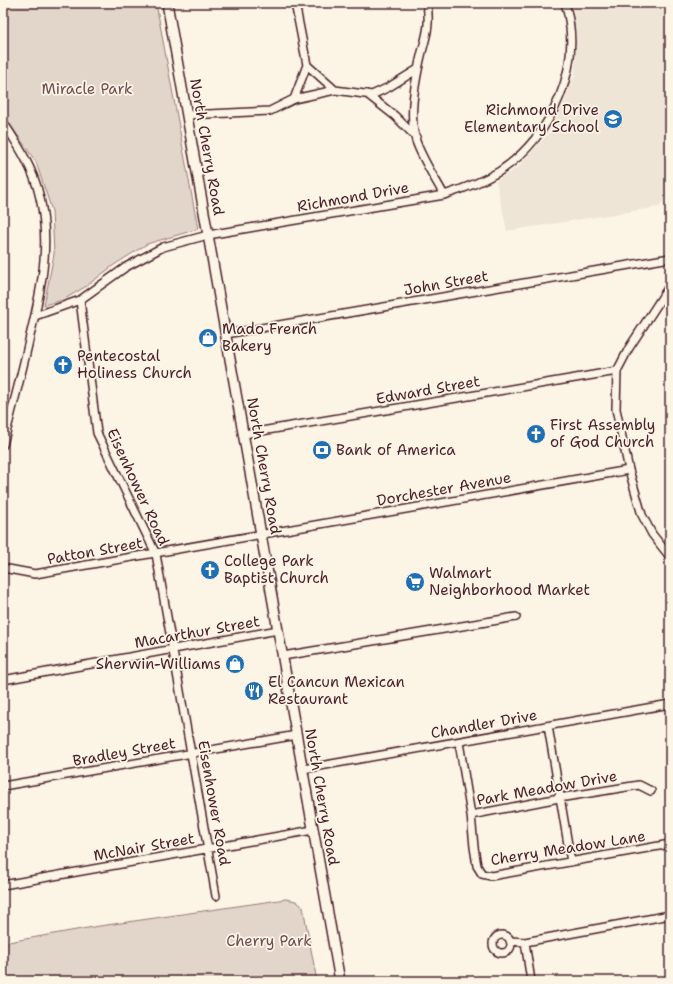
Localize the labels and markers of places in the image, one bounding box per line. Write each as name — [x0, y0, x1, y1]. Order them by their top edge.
place label: Richmond Drive Elementary School — [464, 100, 599, 137]
school or university icon: Richmond Drive Elementary School — [602, 108, 624, 130]
place label: Mado French Bakery — [222, 319, 317, 356]
shop icon: Mado French Bakery — [197, 327, 219, 349]
place label: Pentecostal Holiness Church — [77, 346, 192, 383]
church icon: Pentecostal Holiness Church — [52, 354, 74, 376]
place label: First Assembly of God Church — [550, 415, 656, 452]
church icon: First Assembly of God Church — [525, 423, 547, 445]
bank icon: Bank of America — [311, 439, 333, 461]
place label: Bank of America — [336, 440, 456, 460]
place label: College Park Baptist Church — [224, 551, 329, 588]
church icon: College Park Baptist Church — [199, 559, 221, 581]
place label: Walmart Neighborhood Market — [429, 563, 590, 600]
supermarket icon: Walmart Neighborhood Market — [404, 571, 426, 593]
shop icon: Sherwin-Williams — [224, 653, 246, 675]
place label: Sherwin-Williams — [96, 654, 221, 674]
place label: El Cancun Mexican Restaurant — [268, 672, 405, 709]
restaurant icon: El Cancun Mexican Restaurant — [243, 680, 265, 702]

